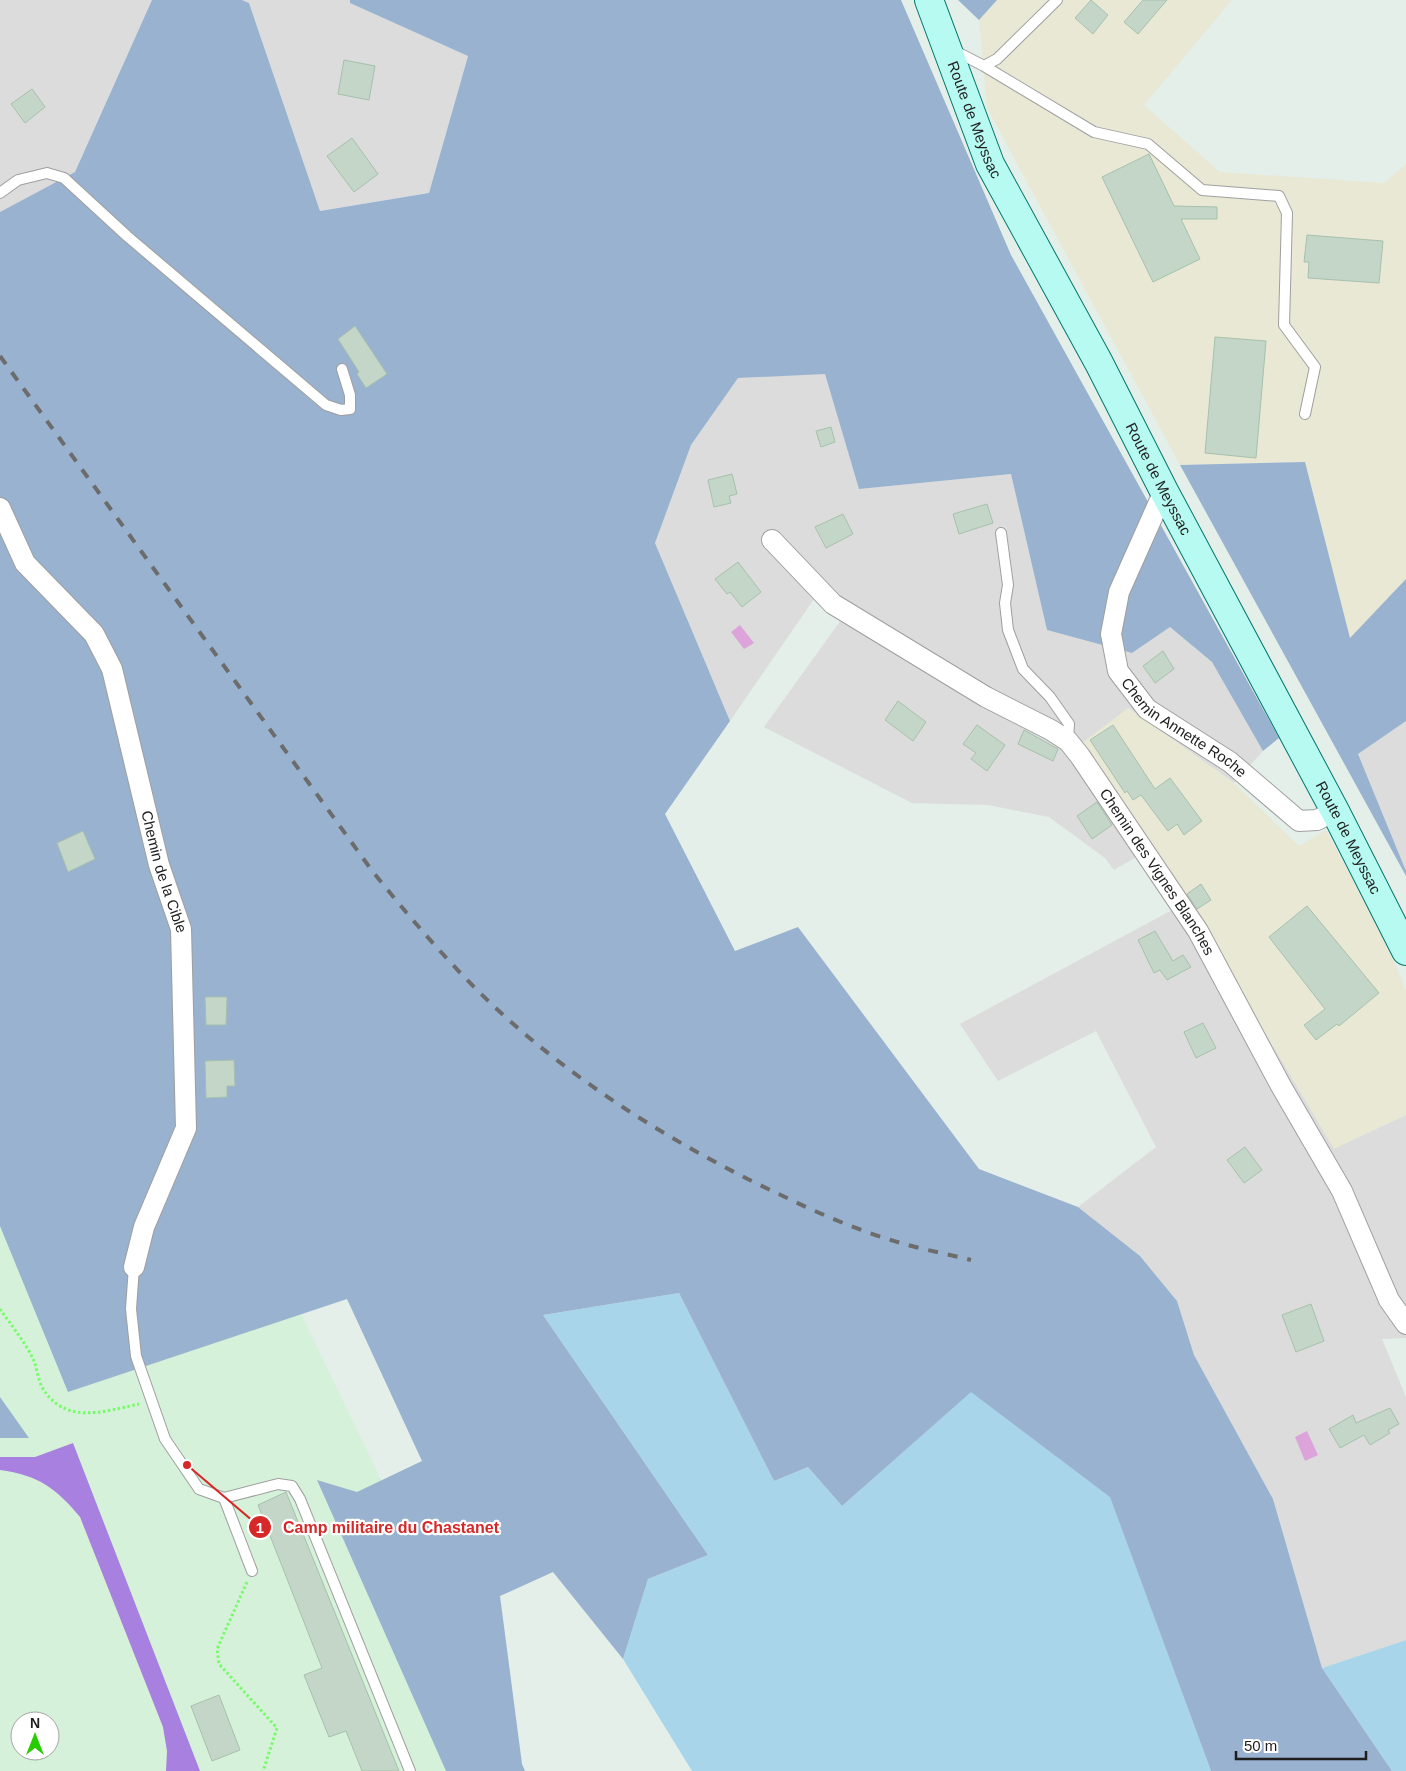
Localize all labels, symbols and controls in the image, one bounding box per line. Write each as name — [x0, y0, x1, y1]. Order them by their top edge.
street label: Route de Meyssac — [944, 59, 1005, 182]
street label: Route de Meyssac — [1123, 420, 1195, 538]
street label: Chemin Annette Roche — [1118, 674, 1250, 780]
street label: Route de Meyssac — [1313, 778, 1385, 897]
street label: Chemin des Vignes Blanches — [1096, 785, 1218, 958]
street label: Chemin de la Cible — [138, 809, 191, 935]
callout: Camp militaire du Chastanet — [248, 1512, 509, 1543]
text: 1 — [256, 1519, 264, 1536]
text: Camp militaire du Chastanet — [283, 1519, 500, 1536]
north arrow — [10, 1711, 60, 1761]
text: N — [30, 1715, 40, 1731]
scale bar — [1236, 1728, 1366, 1760]
text: 50 m — [1244, 1737, 1277, 1754]

